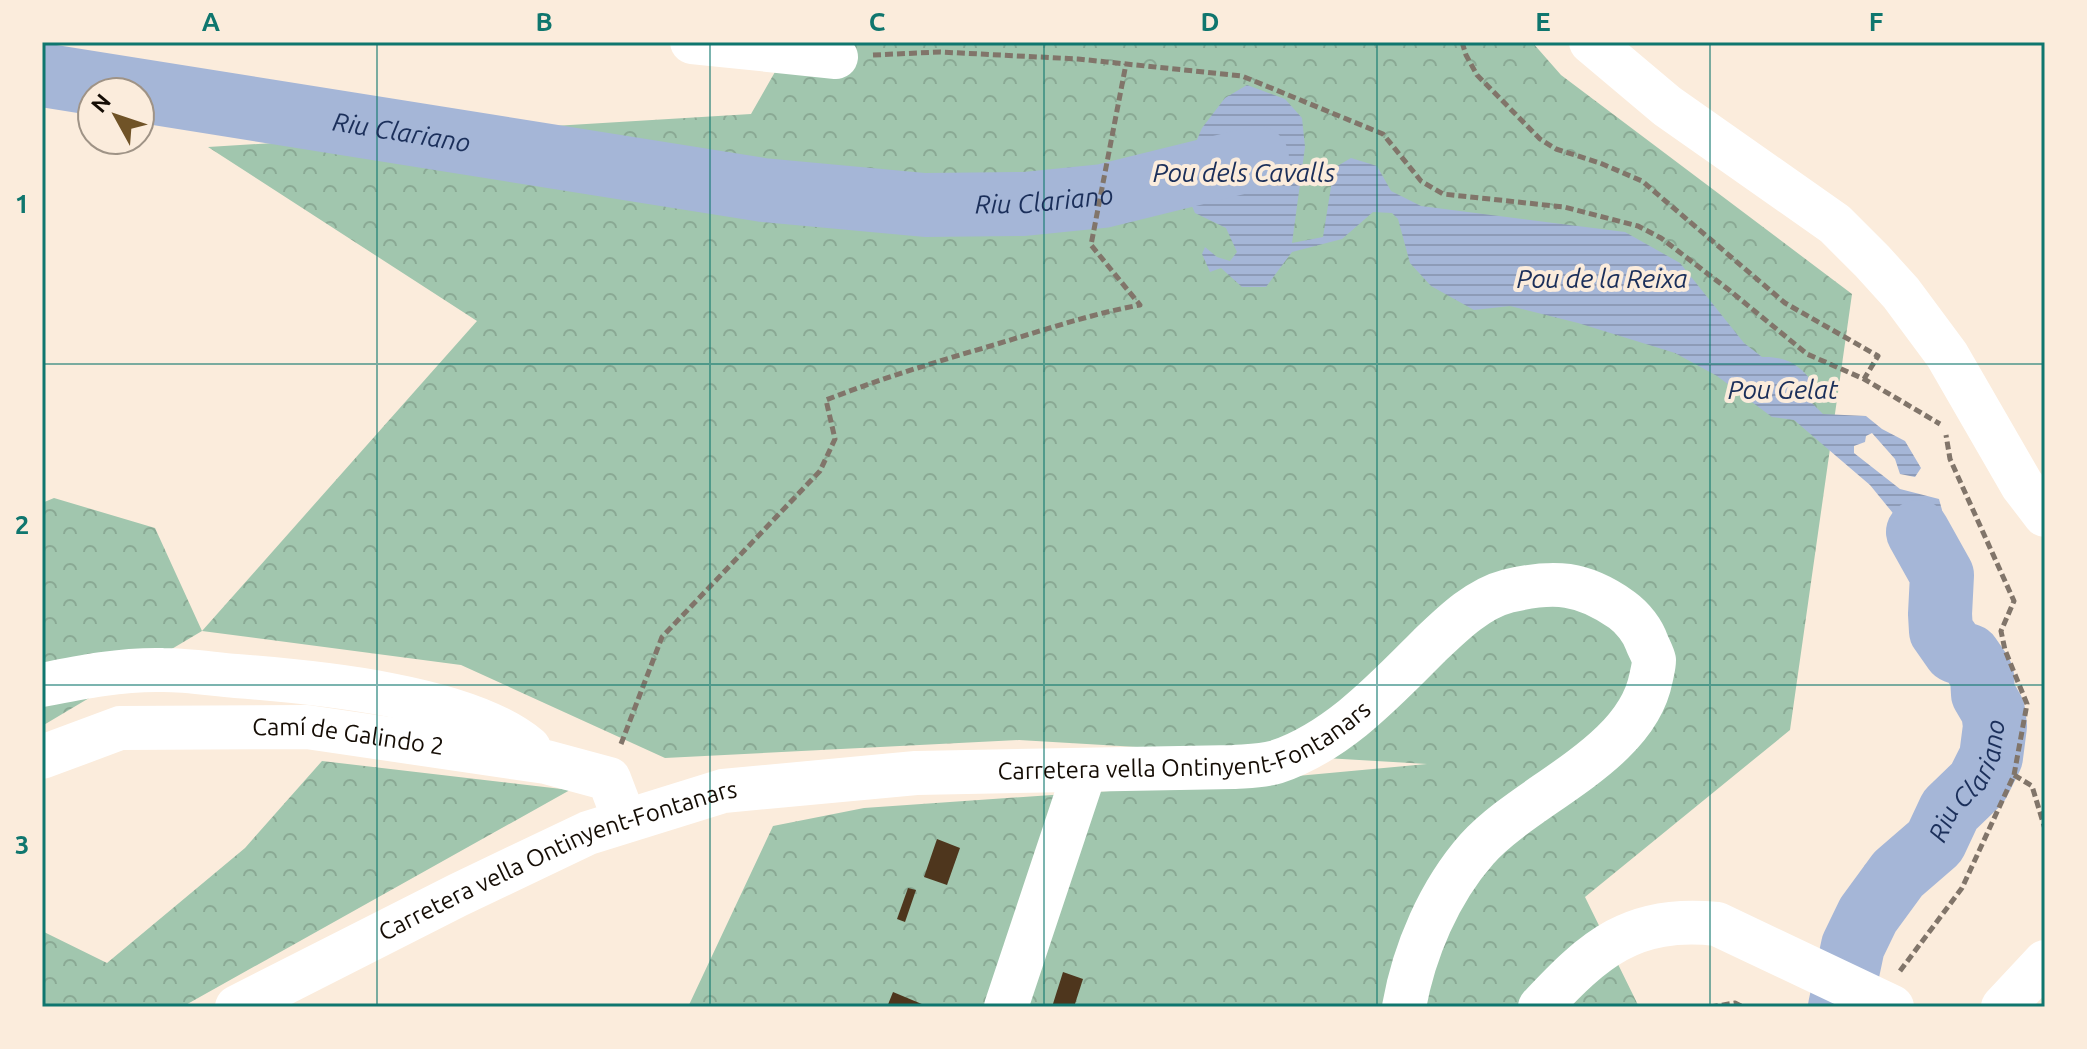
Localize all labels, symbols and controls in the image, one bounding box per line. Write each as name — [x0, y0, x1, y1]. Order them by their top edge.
text: A — [202, 7, 221, 36]
text: B — [535, 7, 553, 36]
text: C — [869, 7, 886, 36]
text: D — [1201, 7, 1219, 36]
text: E — [1535, 7, 1551, 36]
text: F — [1869, 7, 1883, 36]
north arrow — [76, 76, 156, 156]
text: N — [85, 88, 115, 117]
water label: Riu Clariano — [331, 107, 472, 157]
water label: Pou dels Cavalls — [1153, 158, 1335, 187]
water label: Riu Clariano — [975, 179, 1116, 219]
text: 1 — [15, 189, 29, 218]
water label: Pou de la Reixa — [1516, 264, 1688, 293]
water label: Pou Gelat — [1728, 375, 1839, 404]
text: 2 — [15, 510, 29, 539]
street label: Carretera vella Ontinyent-Fontanars — [997, 695, 1376, 784]
street label: Camí de Galindo 2 — [252, 713, 446, 760]
water label: Riu Clariano — [1922, 718, 2010, 846]
street label: Carretera vella Ontinyent-Fontanars — [374, 776, 738, 946]
text: 3 — [15, 830, 29, 859]

